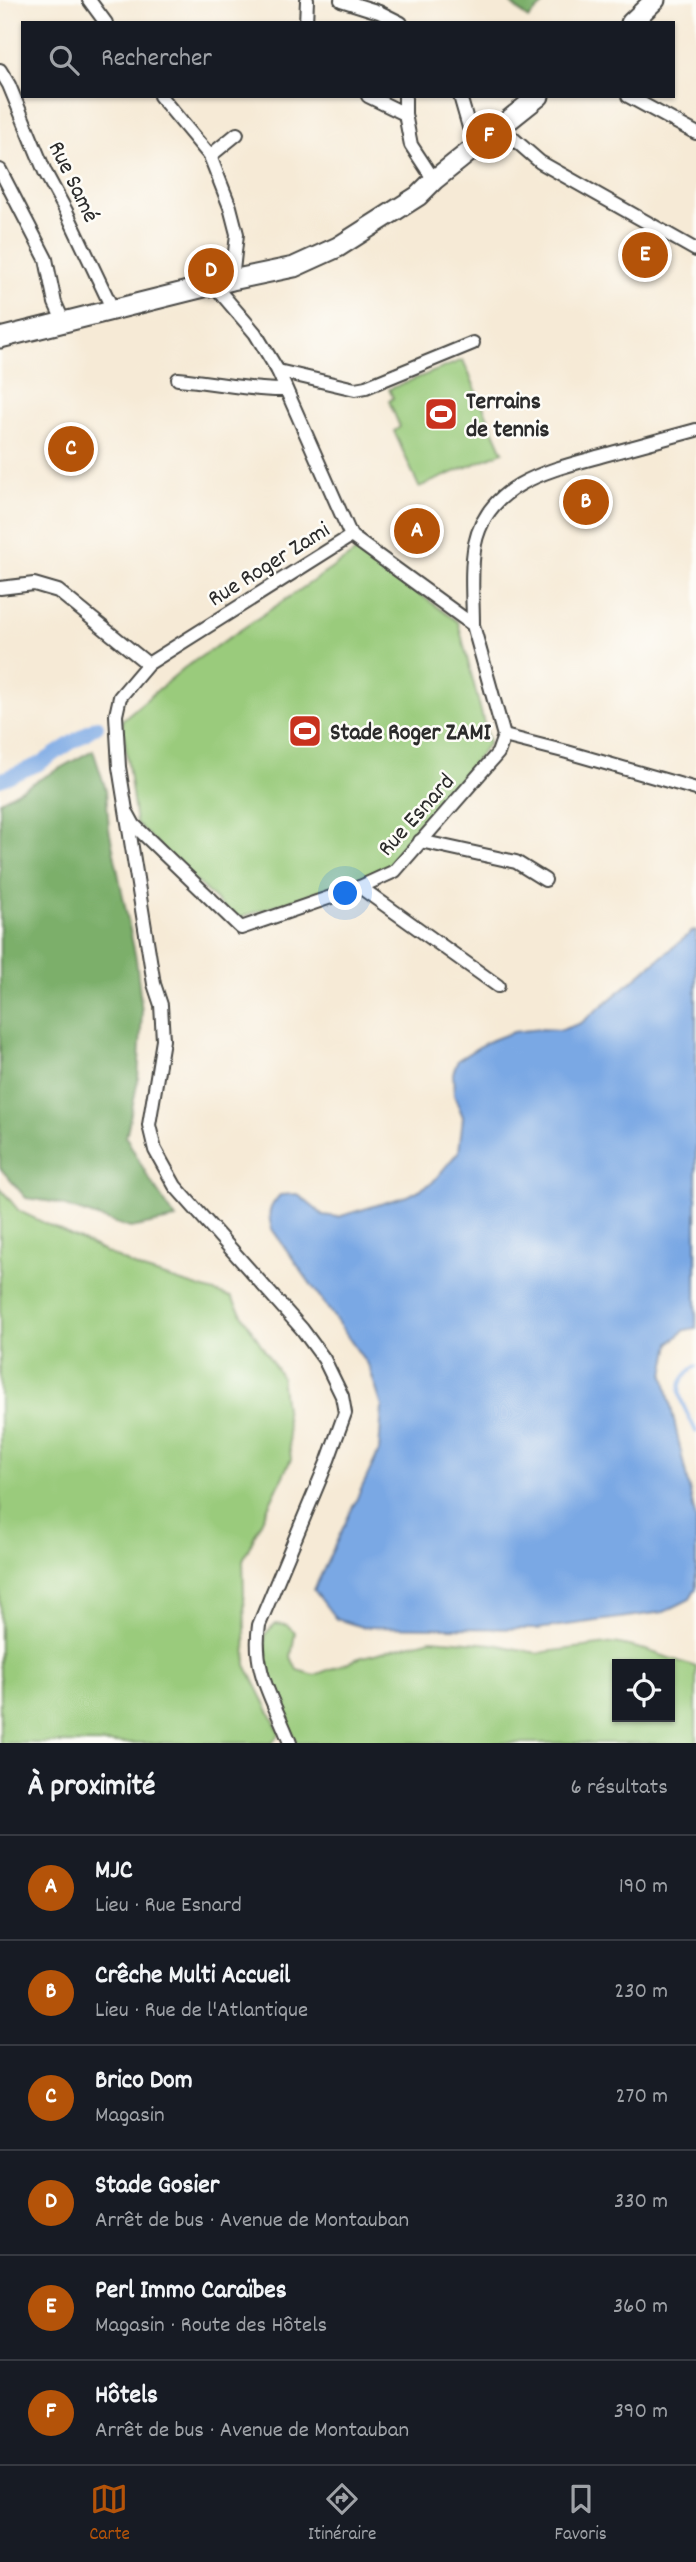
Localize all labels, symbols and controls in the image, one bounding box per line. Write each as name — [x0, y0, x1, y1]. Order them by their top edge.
search box — [21, 21, 675, 98]
icon: search — [45, 41, 83, 79]
text: Rechercher — [101, 41, 212, 78]
pin: F — [466, 110, 512, 162]
street label: Rue Samé — [38, 136, 107, 229]
pin: E — [622, 229, 668, 281]
pin: D — [188, 245, 234, 297]
place label: Terrains de tennis — [466, 386, 549, 448]
sports icon: Terrains de tennis — [422, 395, 460, 433]
pin: C — [48, 423, 94, 475]
pin: B — [563, 476, 609, 528]
pin: A — [394, 505, 440, 557]
street label: Rue Roger Zami — [202, 514, 337, 617]
sports icon: Stade Roger ZAMI — [286, 712, 324, 750]
place label: Stade Roger ZAMI — [330, 717, 492, 751]
street label: Rue Esnard — [371, 767, 464, 865]
your location — [328, 876, 362, 910]
map controls — [612, 1659, 675, 1722]
button: locate — [612, 1659, 675, 1722]
text: À proximité — [28, 1767, 155, 1810]
text: 6 résultats — [571, 1772, 668, 1805]
text: MJC — [95, 1853, 133, 1890]
text: A — [45, 1871, 57, 1904]
text: 190 m — [619, 1871, 668, 1904]
text: Lieu · Rue Esnard — [95, 1890, 242, 1923]
text: Crêche Multi Accueil — [95, 1958, 290, 1995]
text: B — [46, 1976, 56, 2009]
text: 230 m — [614, 1976, 668, 2009]
text: Lieu · Rue de l'Atlantique — [95, 1995, 308, 2028]
text: Brico Dom — [95, 2063, 193, 2100]
text: C — [45, 2081, 57, 2114]
text: 270 m — [616, 2081, 668, 2114]
text: Magasin — [95, 2100, 165, 2133]
text: Stade Gosier — [95, 2168, 219, 2205]
text: D — [45, 2186, 57, 2219]
text: 330 m — [614, 2186, 668, 2219]
text: Arrêt de bus · Avenue de Montauban — [95, 2205, 409, 2238]
text: Perl Immo Caraïbes — [95, 2273, 287, 2310]
text: E — [46, 2291, 56, 2324]
text: 360 m — [613, 2291, 668, 2324]
text: Magasin · Route des Hôtels — [95, 2310, 327, 2343]
text: Hôtels — [95, 2378, 158, 2415]
text: F — [46, 2396, 56, 2429]
text: 390 m — [614, 2396, 668, 2429]
text: Arrêt de bus · Avenue de Montauban — [95, 2415, 409, 2448]
tab: Carte — [89, 2480, 130, 2549]
tab: Itinéraire — [308, 2480, 376, 2549]
tab: Favoris — [555, 2480, 607, 2549]

